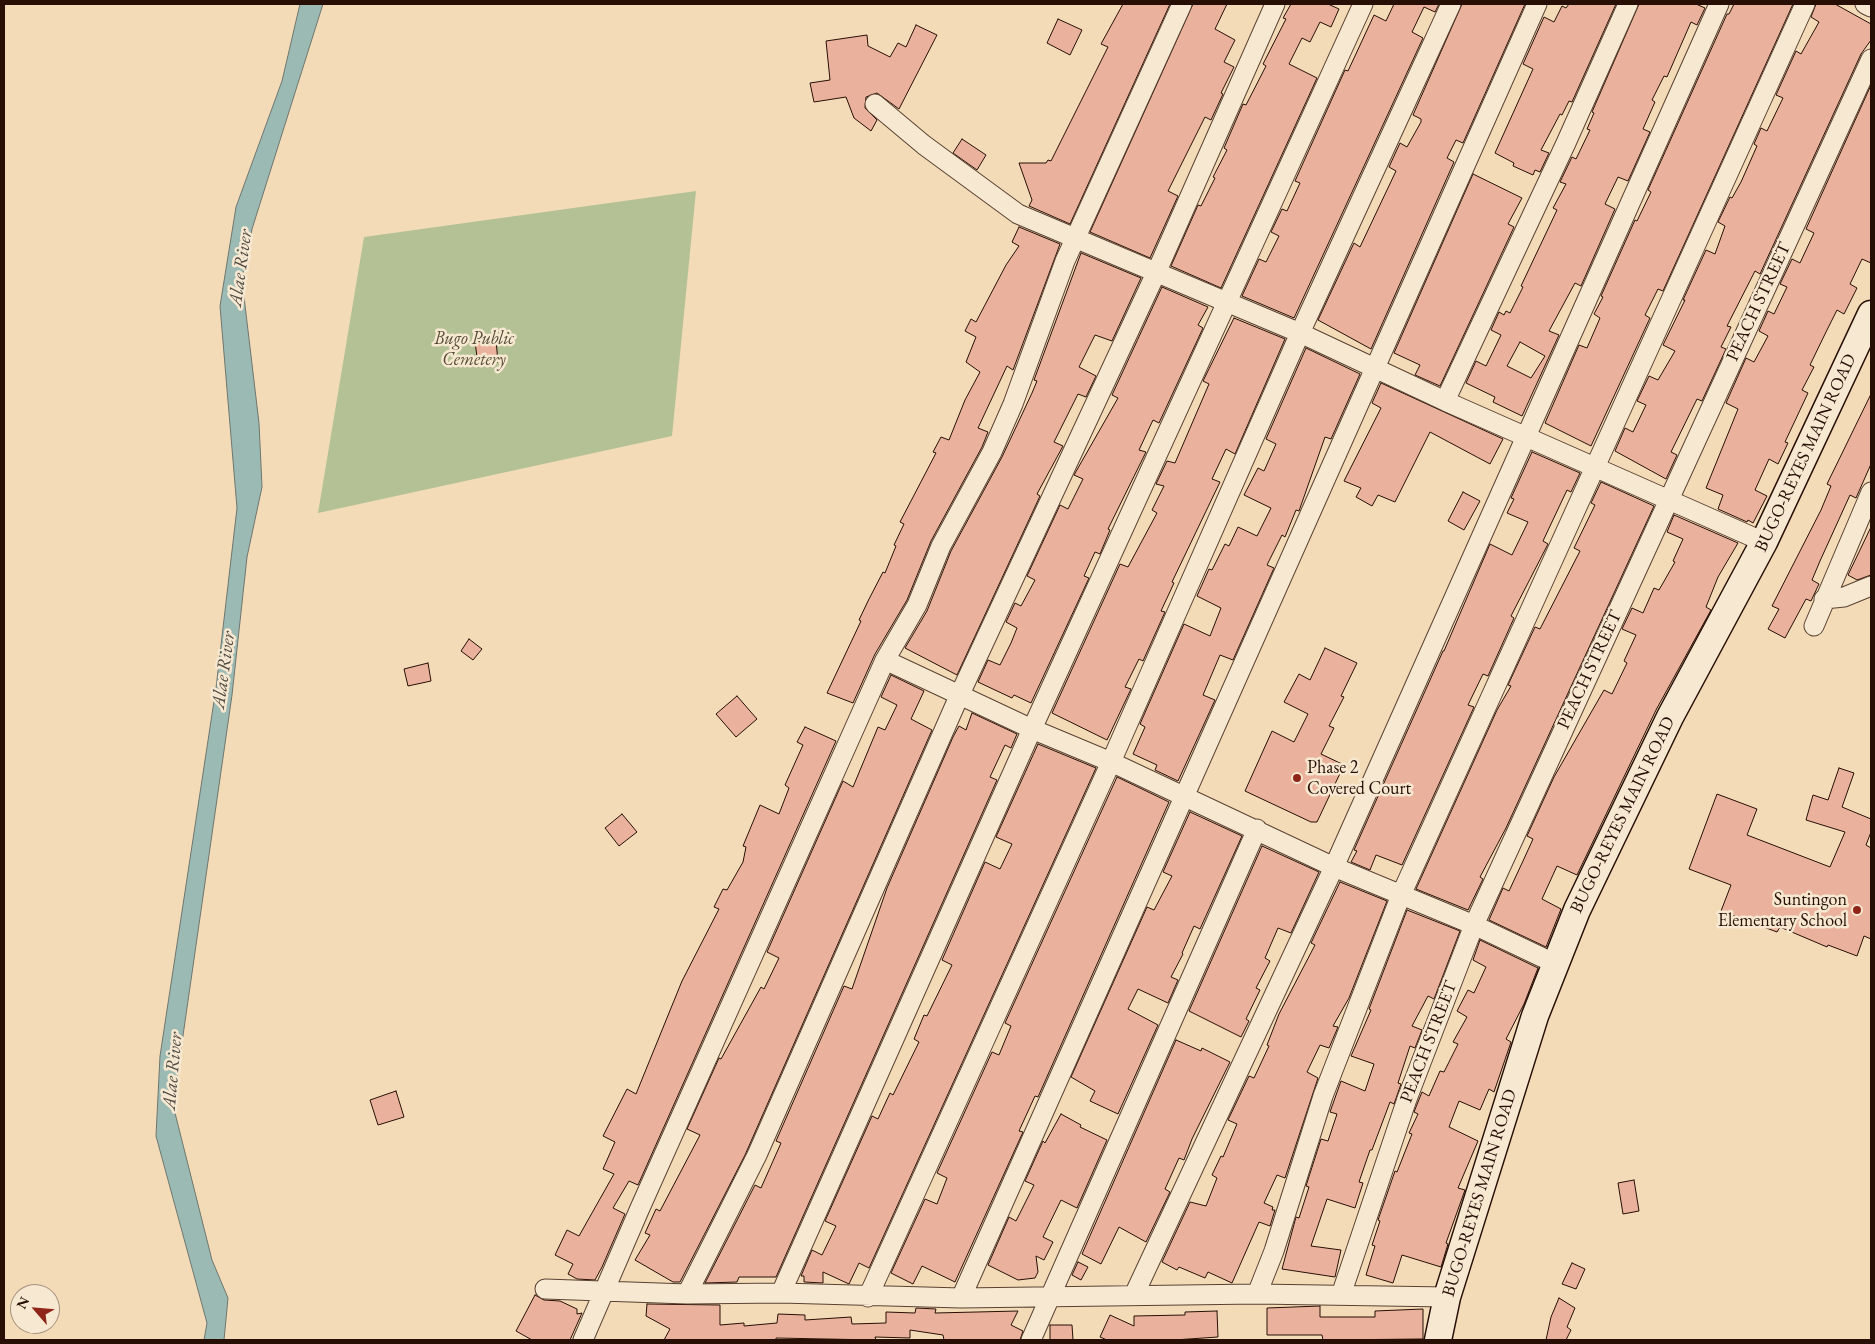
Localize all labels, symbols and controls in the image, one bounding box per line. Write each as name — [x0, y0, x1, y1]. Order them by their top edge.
water label: Alae River — [224, 228, 258, 308]
street label: PEACH STREET — [1722, 239, 1796, 365]
park label: Bugo Public Cemetery — [434, 328, 514, 370]
street label: BUGO-REYES MAIN ROAD — [1751, 351, 1861, 555]
street label: PEACH STREET — [1553, 607, 1627, 733]
water label: Alae River — [207, 630, 241, 710]
street label: BUGO-REYES MAIN ROAD — [1566, 713, 1680, 917]
place label: Phase 2 Covered Court — [1307, 757, 1411, 800]
marker: Phase 2 Covered Court — [1291, 772, 1303, 784]
place label: Suntingon Elementary School — [1718, 889, 1847, 932]
marker: Suntingon Elementary School — [1851, 904, 1863, 916]
street label: PEACH STREET — [1396, 978, 1462, 1106]
water label: Alae River — [158, 1031, 188, 1111]
street label: BUGO-REYES MAIN ROAD — [1438, 1087, 1522, 1299]
north arrow — [10, 1284, 60, 1334]
text: N — [12, 1294, 33, 1312]

